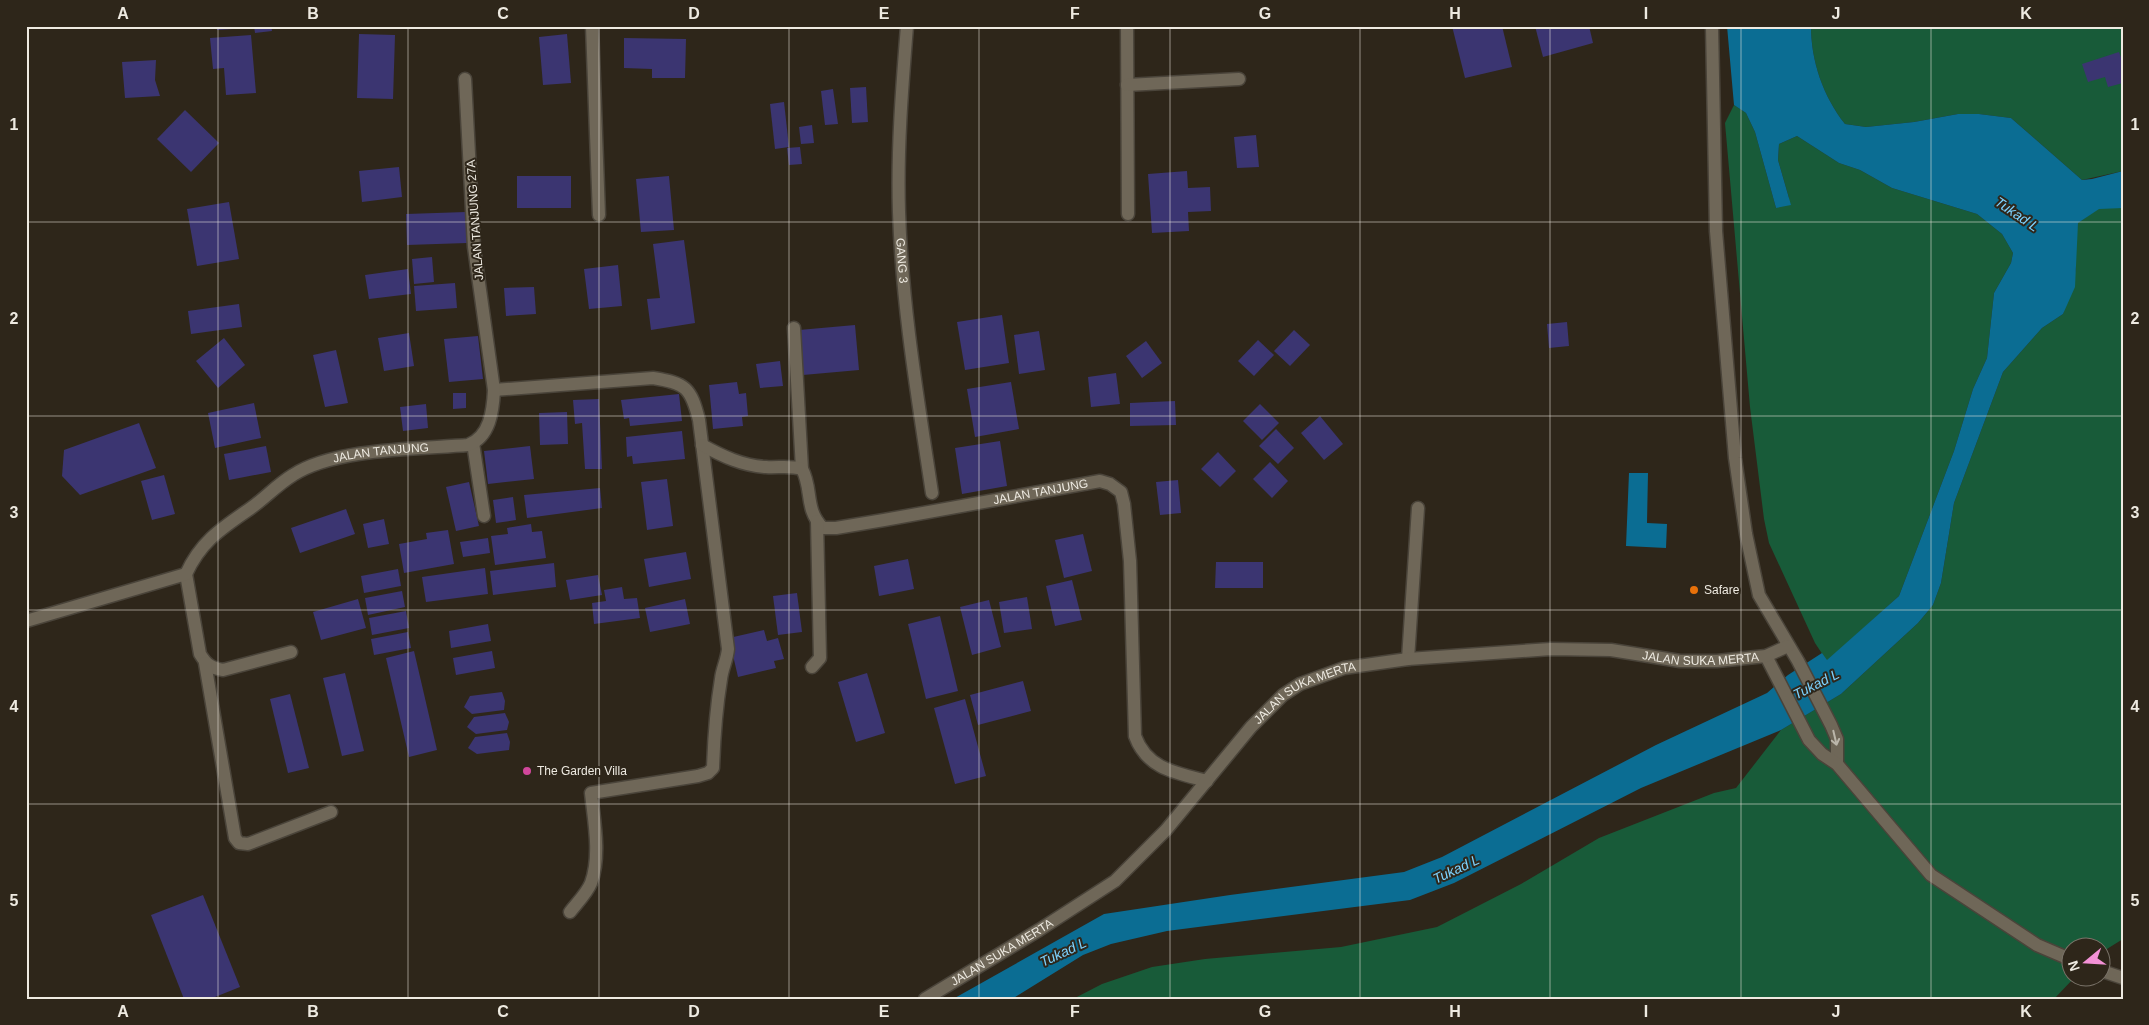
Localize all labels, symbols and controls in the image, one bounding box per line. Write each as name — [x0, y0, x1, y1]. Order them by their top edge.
text: A — [117, 5, 129, 22]
text: B — [307, 5, 319, 22]
text: C — [497, 5, 509, 22]
text: D — [688, 5, 700, 22]
text: E — [879, 5, 890, 22]
text: F — [1070, 5, 1080, 22]
text: G — [1259, 5, 1271, 22]
text: H — [1449, 5, 1461, 22]
text: I — [1644, 5, 1648, 22]
text: J — [1832, 5, 1840, 22]
text: K — [2020, 5, 2032, 22]
text: 1 — [10, 116, 19, 133]
text: 1 — [2131, 116, 2140, 133]
street label: JALAN TANJUNG 27A — [464, 159, 486, 281]
water label: Tukad L — [1992, 194, 2042, 234]
street label: GANG 3 — [893, 238, 911, 284]
text: 2 — [10, 310, 19, 327]
text: 2 — [2131, 310, 2140, 327]
street label: JALAN TANJUNG — [332, 440, 429, 466]
street label: JALAN TANJUNG — [992, 476, 1089, 507]
text: 3 — [10, 504, 19, 521]
text: 3 — [2131, 504, 2140, 521]
place label: Safare — [1704, 583, 1740, 597]
marker: Safare — [1688, 584, 1700, 596]
street label: JALAN SUKA MERTA — [1641, 648, 1759, 668]
street label: JALAN SUKA MERTA — [1251, 659, 1357, 727]
water label: Tukad L — [1790, 666, 1842, 702]
text: 4 — [10, 698, 19, 715]
text: 4 — [2131, 698, 2140, 715]
one-way arrow — [1831, 729, 1840, 745]
place label: The Garden Villa — [537, 764, 627, 778]
marker: The Garden Villa — [521, 765, 533, 777]
water label: Tukad L — [1430, 851, 1482, 887]
text: 5 — [10, 892, 19, 909]
text: 5 — [2131, 892, 2140, 909]
street label: JALAN SUKA MERTA — [948, 916, 1056, 989]
water label: Tukad L — [1037, 934, 1089, 970]
north arrow — [2062, 938, 2112, 988]
text: N — [2064, 959, 2083, 973]
text: A — [117, 1003, 129, 1020]
text: B — [307, 1003, 319, 1020]
text: C — [497, 1003, 509, 1020]
text: D — [688, 1003, 700, 1020]
text: E — [879, 1003, 890, 1020]
text: F — [1070, 1003, 1080, 1020]
text: G — [1259, 1003, 1271, 1020]
text: H — [1449, 1003, 1461, 1020]
text: I — [1644, 1003, 1648, 1020]
text: J — [1832, 1003, 1840, 1020]
text: K — [2020, 1003, 2032, 1020]

